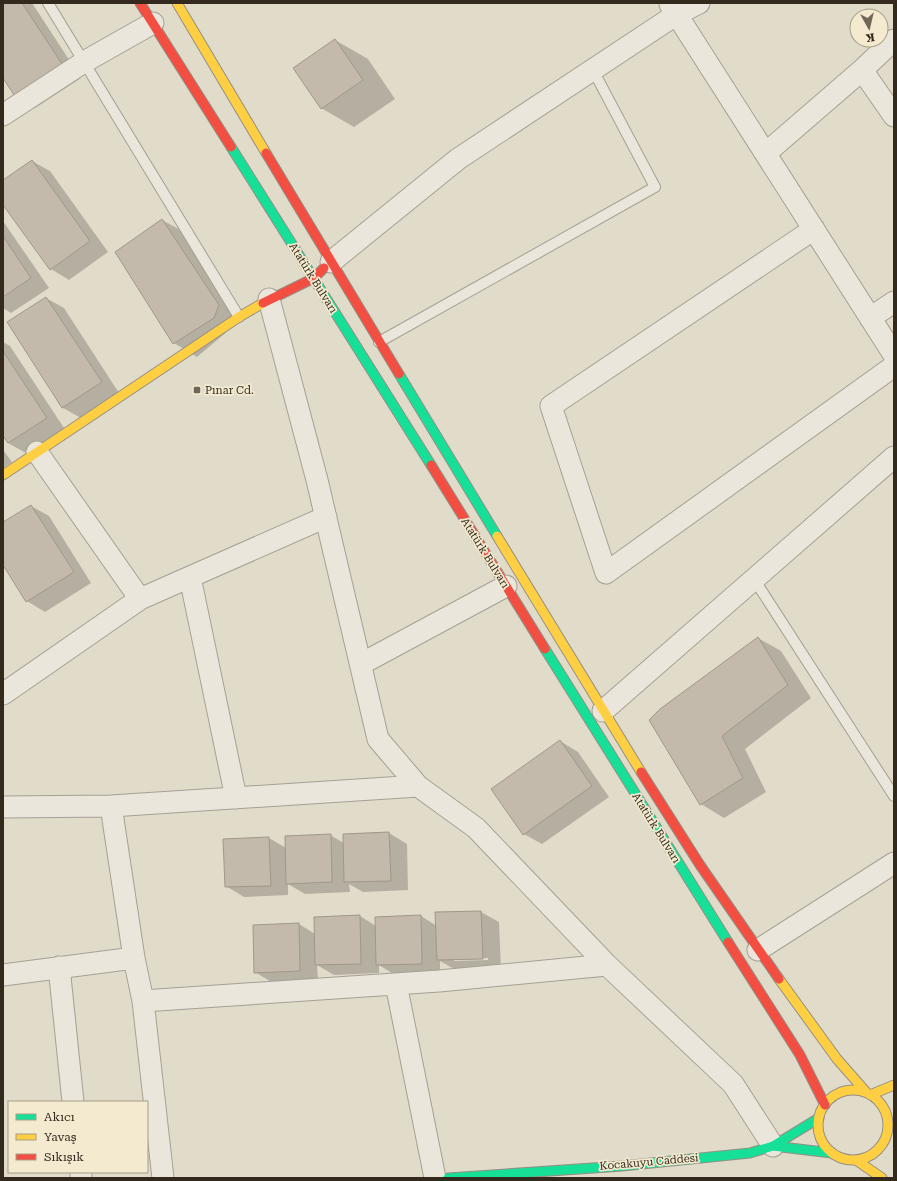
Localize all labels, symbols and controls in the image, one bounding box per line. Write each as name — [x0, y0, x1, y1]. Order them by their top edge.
north arrow — [849, 8, 889, 48]
text: K — [865, 30, 876, 44]
street label: Atatürk Bulvarı — [286, 240, 340, 316]
place label: Pınar Cd. — [205, 384, 254, 397]
marker: Pınar Cd. — [192, 385, 202, 395]
street label: Atatürk Bulvarı — [458, 515, 512, 591]
street label: Atatürk Bulvarı — [629, 790, 683, 866]
legend — [8, 1101, 148, 1173]
text: Akıcı — [44, 1110, 75, 1124]
text: Yavaş — [44, 1130, 77, 1144]
text: Sıkışık — [44, 1150, 84, 1164]
street label: Kocakuyu Caddesi — [599, 1151, 699, 1173]

